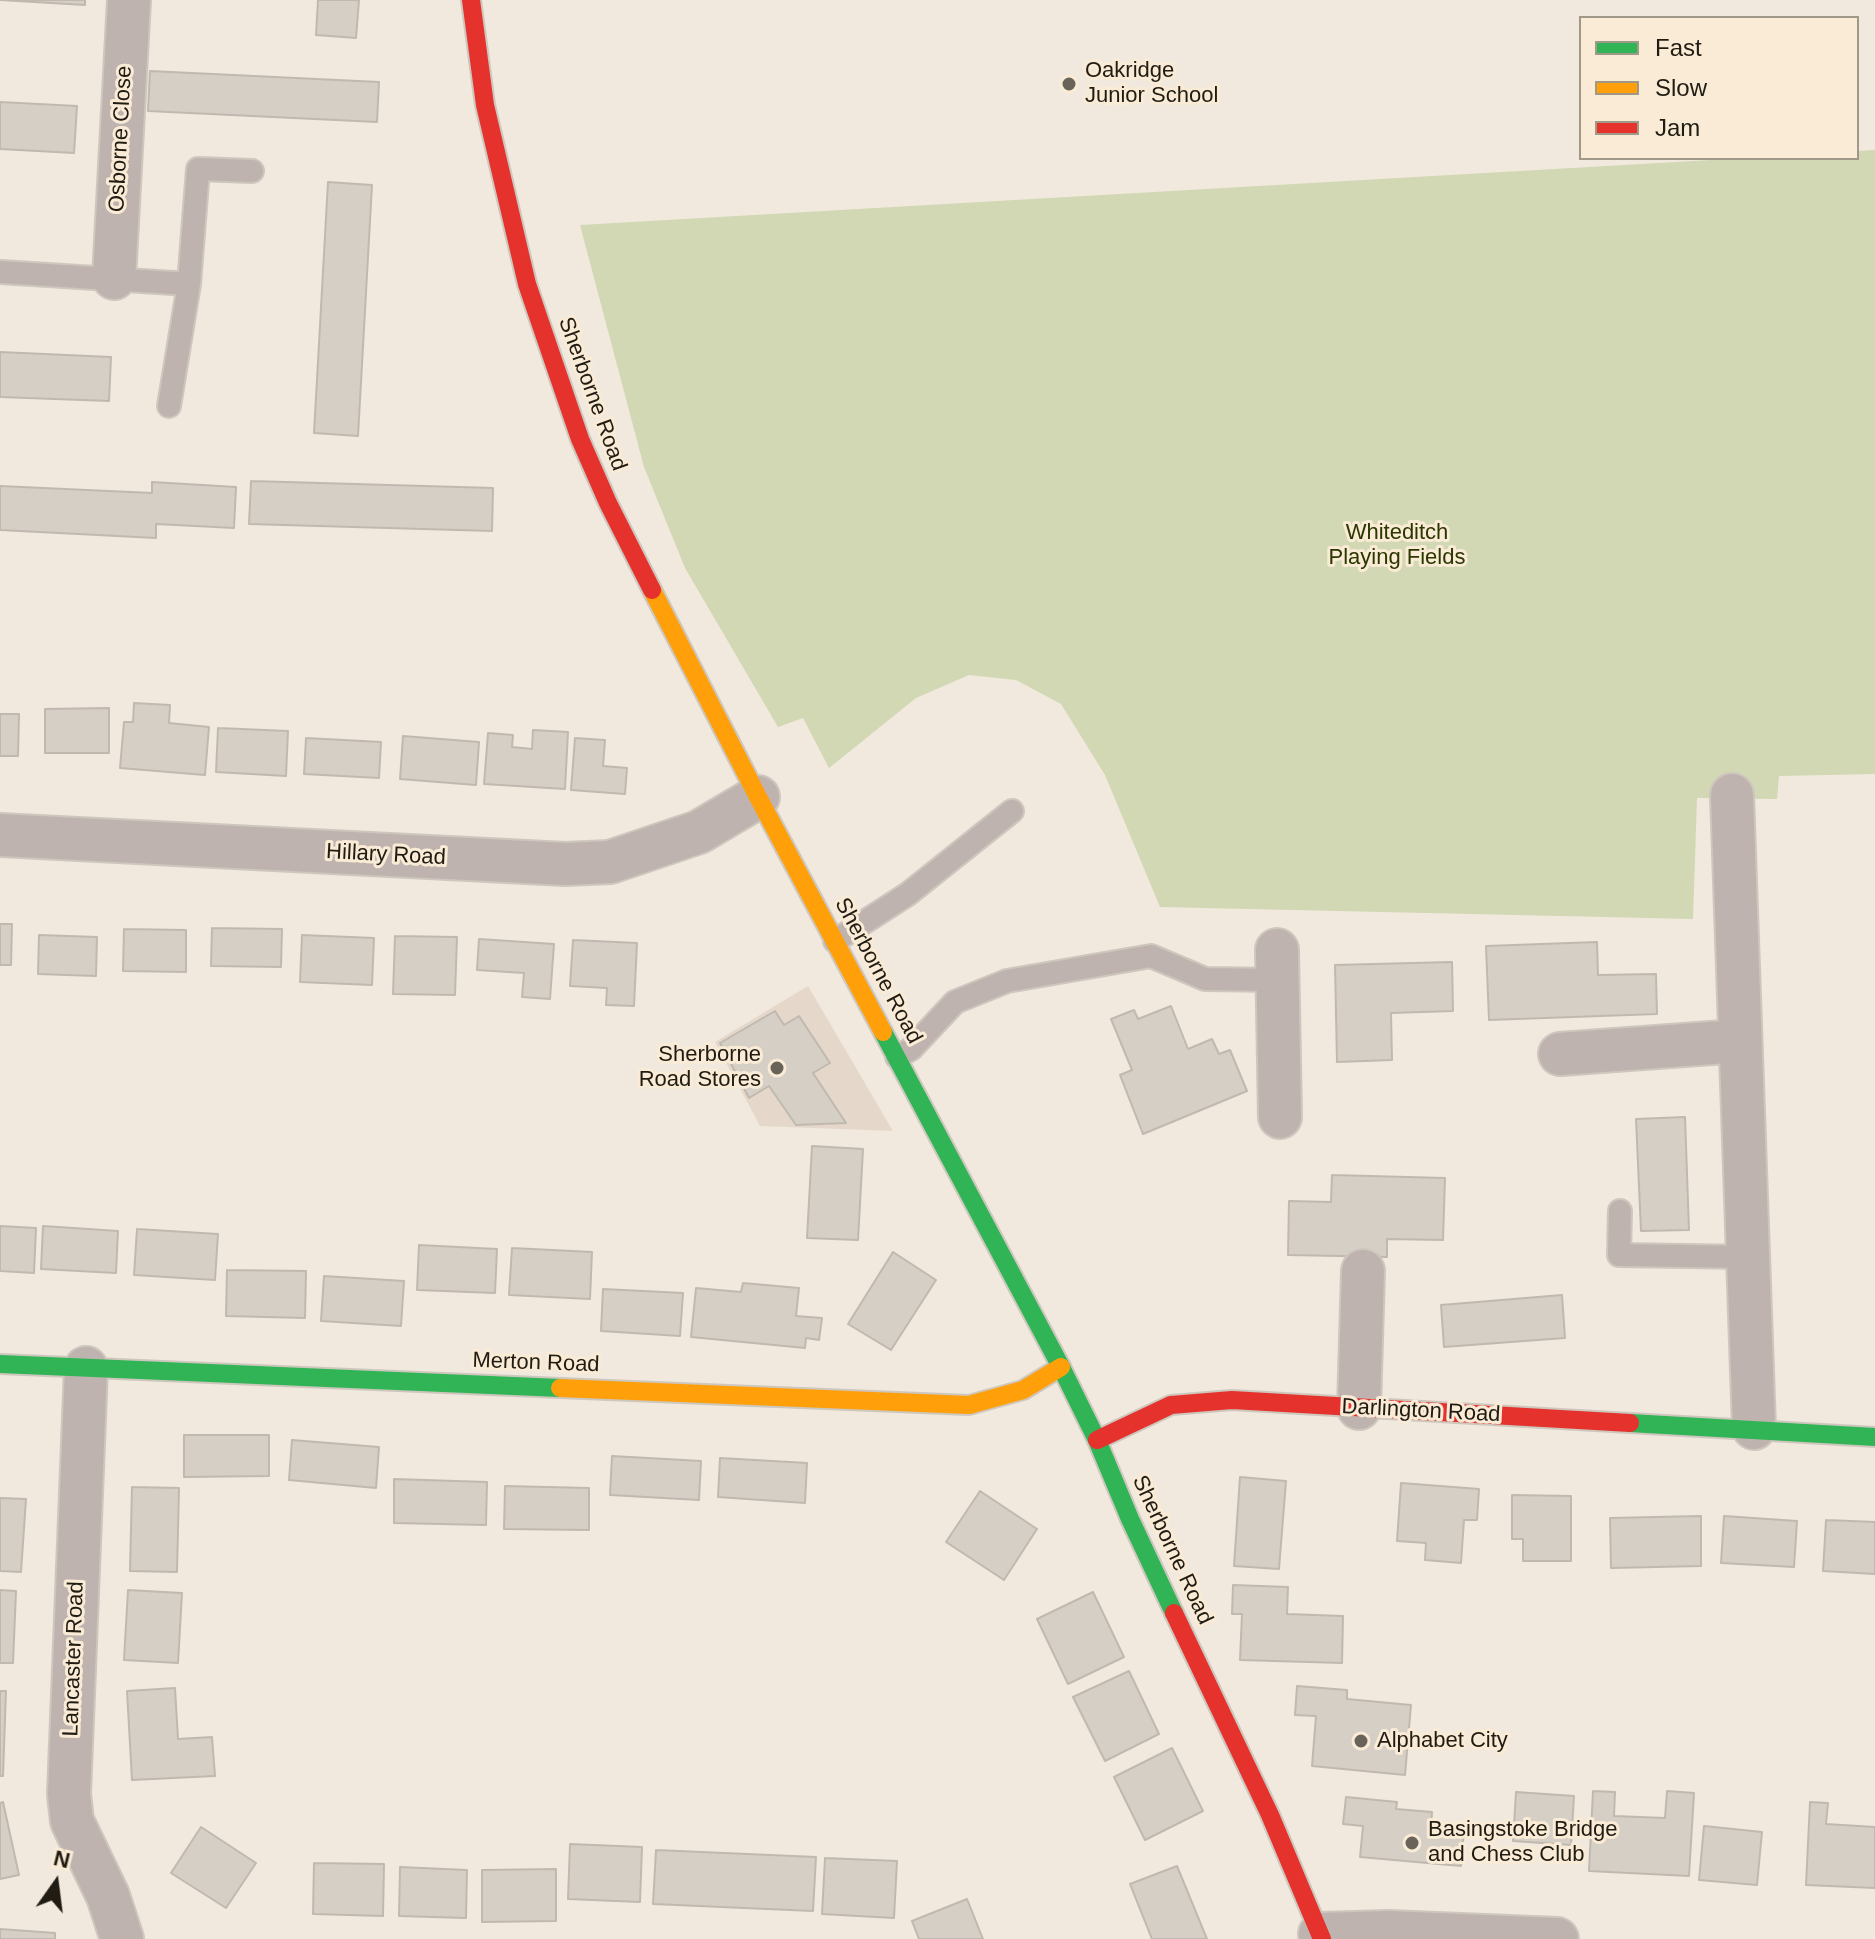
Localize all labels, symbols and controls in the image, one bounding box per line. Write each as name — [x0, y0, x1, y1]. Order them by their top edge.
legend — [1579, 16, 1859, 160]
text: Fast — [1655, 34, 1702, 61]
place label: Oakridge Junior School — [1085, 58, 1218, 110]
street label: Osborne Close — [104, 65, 138, 213]
text: Slow — [1655, 74, 1707, 101]
marker: Oakridge Junior School — [1060, 75, 1078, 93]
text: Jam — [1655, 114, 1700, 141]
street label: Sherborne Road — [552, 314, 632, 474]
park label: Whiteditch Playing Fields — [1329, 520, 1465, 572]
street label: Hillary Road — [325, 839, 447, 871]
street label: Sherborne Road — [828, 894, 928, 1048]
place label: Sherborne Road Stores — [639, 1042, 761, 1094]
marker: Sherborne Road Stores — [768, 1059, 786, 1077]
street label: Merton Road — [472, 1348, 600, 1378]
street label: Darlington Road — [1341, 1394, 1501, 1428]
street label: Sherborne Road — [1126, 1471, 1218, 1629]
street label: Lancaster Road — [58, 1581, 90, 1737]
place label: Alphabet City — [1377, 1728, 1508, 1754]
marker: Alphabet City — [1352, 1732, 1370, 1750]
place label: Basingstoke Bridge and Chess Club — [1428, 1817, 1618, 1868]
marker: Basingstoke Bridge and Chess Club — [1403, 1834, 1421, 1852]
north arrow — [16, 1843, 96, 1923]
text: N — [51, 1845, 73, 1873]

